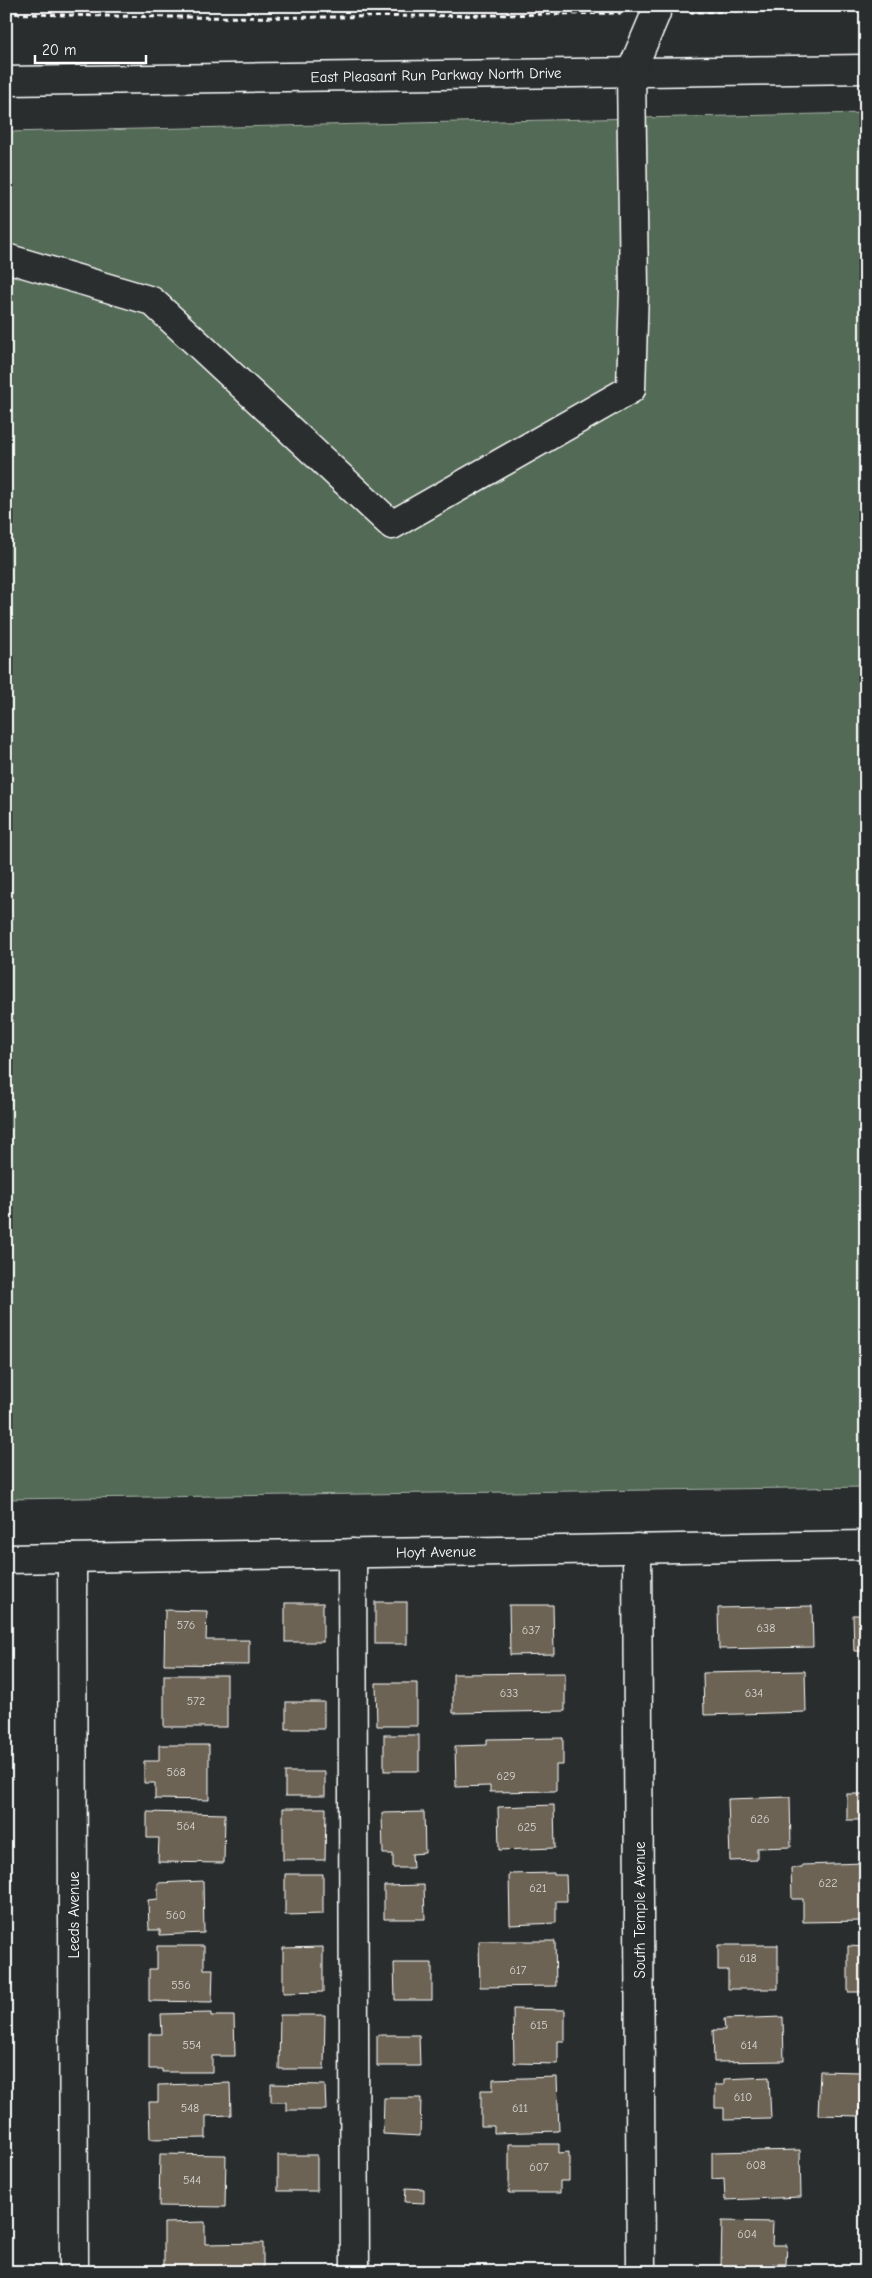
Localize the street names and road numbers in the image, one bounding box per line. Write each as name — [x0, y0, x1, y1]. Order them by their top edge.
street label: East Pleasant Run Parkway North Drive — [310, 64, 562, 86]
street label: Hoyt Avenue — [396, 1542, 477, 1562]
street label: South Temple Avenue — [631, 1841, 649, 1979]
street label: Leeds Avenue — [65, 1871, 83, 1959]

